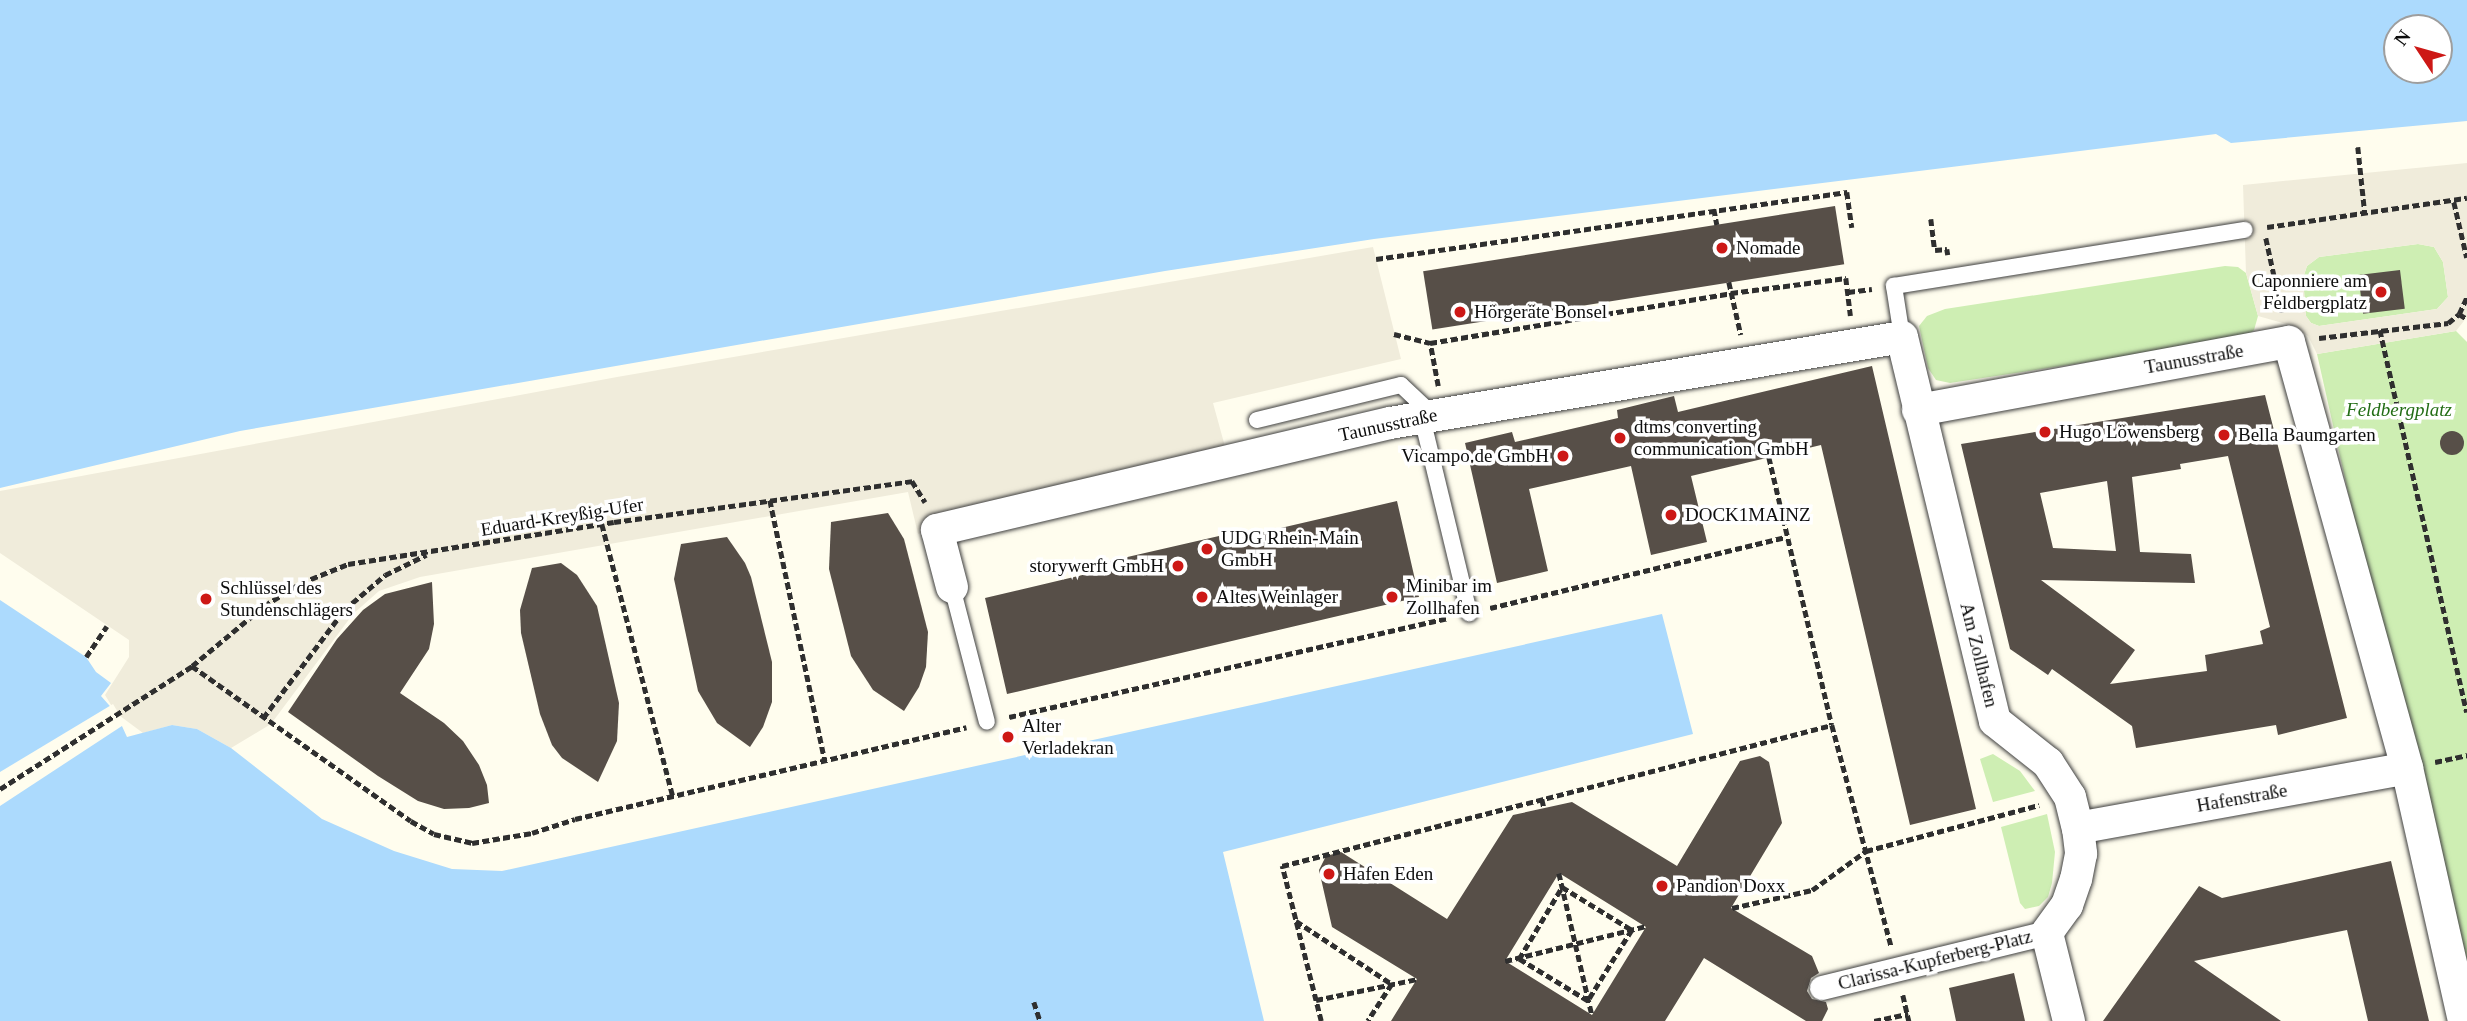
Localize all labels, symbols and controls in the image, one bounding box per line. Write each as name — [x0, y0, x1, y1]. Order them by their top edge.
north arrow — [2383, 14, 2453, 84]
text: N — [2390, 26, 2415, 49]
place label: Nomade — [1736, 237, 1800, 259]
marker: Nomade — [1714, 240, 1730, 256]
place label: Caponniere am Feldbergplatz — [2251, 270, 2367, 314]
marker: Caponniere am Feldbergplatz — [2373, 284, 2389, 300]
place label: Hörgeräte Bonsel — [1474, 301, 1607, 323]
marker: Hörgeräte Bonsel — [1452, 304, 1468, 320]
street label: Taunusstraße — [2143, 339, 2245, 379]
park label: Feldbergplatz — [2346, 399, 2452, 421]
street label: Taunusstraße — [1337, 403, 1439, 447]
place label: dtms converting communication GmbH — [1634, 416, 1809, 460]
place label: Hugo Löwensberg — [2059, 421, 2200, 443]
marker: Hugo Löwensberg — [2037, 424, 2053, 440]
place label: Bella Baumgarten — [2238, 424, 2376, 446]
marker: Bella Baumgarten — [2216, 427, 2232, 443]
marker: dtms converting communication GmbH — [1612, 430, 1628, 446]
place label: Vicampo.de GmbH — [1401, 445, 1549, 467]
marker: Vicampo.de GmbH — [1555, 448, 1571, 464]
street label: Eduard-Kreyßig-Ufer — [479, 493, 645, 541]
place label: DOCK1MAINZ — [1685, 504, 1811, 526]
marker: DOCK1MAINZ — [1663, 507, 1679, 523]
place label: UDG Rhein-Main GmbH — [1221, 527, 1359, 571]
marker: UDG Rhein-Main GmbH — [1199, 541, 1215, 557]
place label: storywerft GmbH — [1029, 555, 1164, 577]
marker: storywerft GmbH — [1170, 558, 1186, 574]
place label: Minibar im Zollhafen — [1406, 575, 1492, 619]
place label: Schlüssel des Stundenschlägers — [220, 577, 353, 621]
place label: Altes Weinlager — [1216, 586, 1338, 608]
marker: Altes Weinlager — [1194, 589, 1210, 605]
marker: Minibar im Zollhafen — [1384, 589, 1400, 605]
marker: Schlüssel des Stundenschlägers — [198, 591, 214, 607]
street label: Am Zollhafen — [1955, 600, 2003, 710]
place label: Alter Verladekran — [1022, 715, 1114, 759]
marker: Alter Verladekran — [1000, 729, 1016, 745]
street label: Hafenstraße — [2195, 779, 2289, 817]
place label: Hafen Eden — [1343, 863, 1433, 885]
marker: Hafen Eden — [1321, 866, 1337, 882]
place label: Pandion Doxx — [1676, 875, 1785, 897]
marker: Pandion Doxx — [1654, 878, 1670, 894]
street label: Clarissa-Kupferberg-Platz — [1836, 925, 2034, 995]

